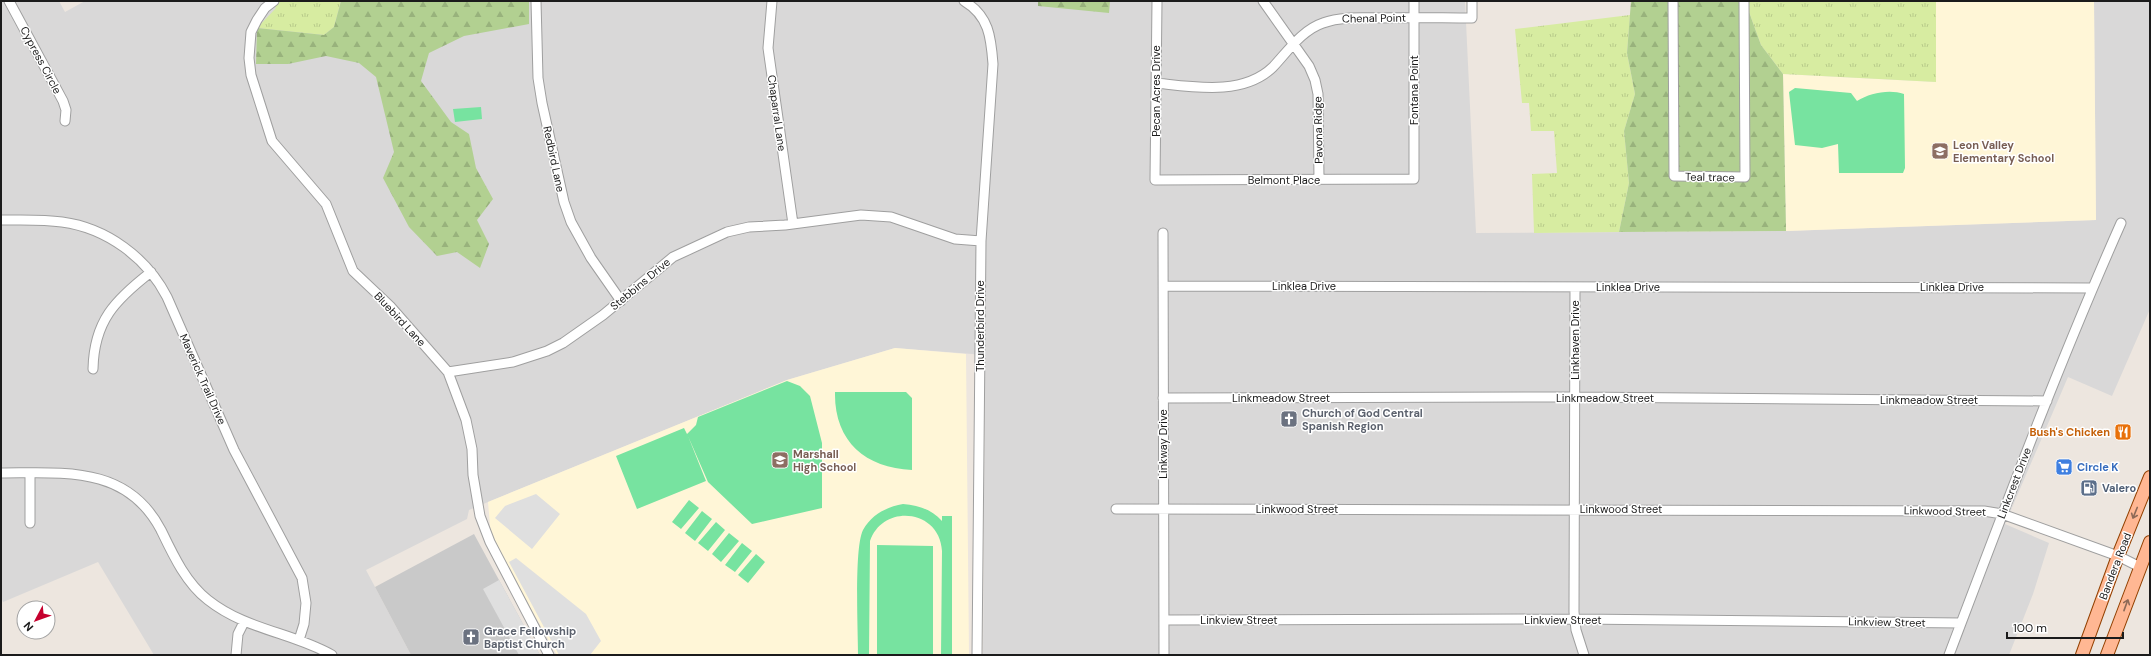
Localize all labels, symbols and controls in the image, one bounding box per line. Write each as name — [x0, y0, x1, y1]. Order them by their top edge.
street label: Chenal Point — [1342, 10, 1406, 26]
street label: Cypress Circle — [17, 24, 65, 96]
street label: Pecan Acres Drive — [1149, 45, 1163, 137]
street label: Fontana Point — [1407, 55, 1421, 125]
street label: Chaparral Lane — [765, 74, 789, 152]
street label: Pavona Ridge — [1310, 96, 1326, 164]
street label: Redbird Lane — [540, 125, 568, 193]
place label: Leon Valley Elementary School — [1953, 138, 2054, 165]
school or university icon: Leon Valley Elementary School — [1930, 141, 1950, 161]
street label: Teal trace — [1685, 170, 1735, 184]
street label: Belmont Place — [1248, 173, 1320, 187]
street label: Stebbins Drive — [607, 255, 673, 313]
street label: Linklea Drive — [1272, 279, 1336, 293]
street label: Thunderbird Drive — [973, 280, 987, 372]
street label: Linklea Drive — [1596, 280, 1660, 294]
street label: Linklea Drive — [1920, 280, 1984, 294]
street label: Bluebird Lane — [371, 289, 429, 349]
street label: Linkhaven Drive — [1568, 300, 1582, 380]
street label: Maverick Trail Drive — [177, 331, 229, 427]
street label: Linkmeadow Street — [1232, 391, 1330, 405]
street label: Linkmeadow Street — [1556, 391, 1654, 405]
street label: Linkmeadow Street — [1880, 393, 1978, 407]
place label: Church of God Central Spanish Region — [1302, 406, 1423, 433]
street label: Linkway Drive — [1156, 409, 1170, 479]
church icon: Church of God Central Spanish Region — [1279, 409, 1299, 429]
restaurant icon: Bush's Chicken — [2113, 422, 2133, 442]
place label: Bush's Chicken — [2030, 425, 2110, 439]
street label: Linkcrest Drive — [1994, 446, 2034, 520]
place label: Marshall High School — [793, 447, 856, 474]
school or university icon: Marshall High School — [770, 450, 790, 470]
supermarket icon: Circle K — [2054, 457, 2074, 477]
place label: Circle K — [2077, 460, 2119, 474]
fuel station icon: Valero — [2079, 478, 2099, 498]
place label: Valero — [2102, 481, 2136, 495]
street label: Linkwood Street — [1256, 502, 1338, 516]
street label: Linkwood Street — [1580, 502, 1662, 516]
street label: Linkwood Street — [1904, 503, 1986, 519]
one-way arrow — [2131, 507, 2139, 519]
street label: Bandera Road — [2096, 530, 2134, 601]
one-way arrow — [2123, 599, 2130, 612]
north arrow — [16, 600, 56, 640]
street label: Linkview Street — [1200, 613, 1278, 627]
street label: Linkview Street — [1524, 613, 1602, 627]
street label: Linkview Street — [1848, 614, 1926, 630]
scale bar — [2007, 614, 2123, 640]
text: N — [21, 619, 36, 634]
text: 100 m — [2013, 620, 2047, 636]
place label: Grace Fellowship Baptist Church — [484, 624, 576, 651]
church icon: Grace Fellowship Baptist Church — [461, 627, 481, 647]

